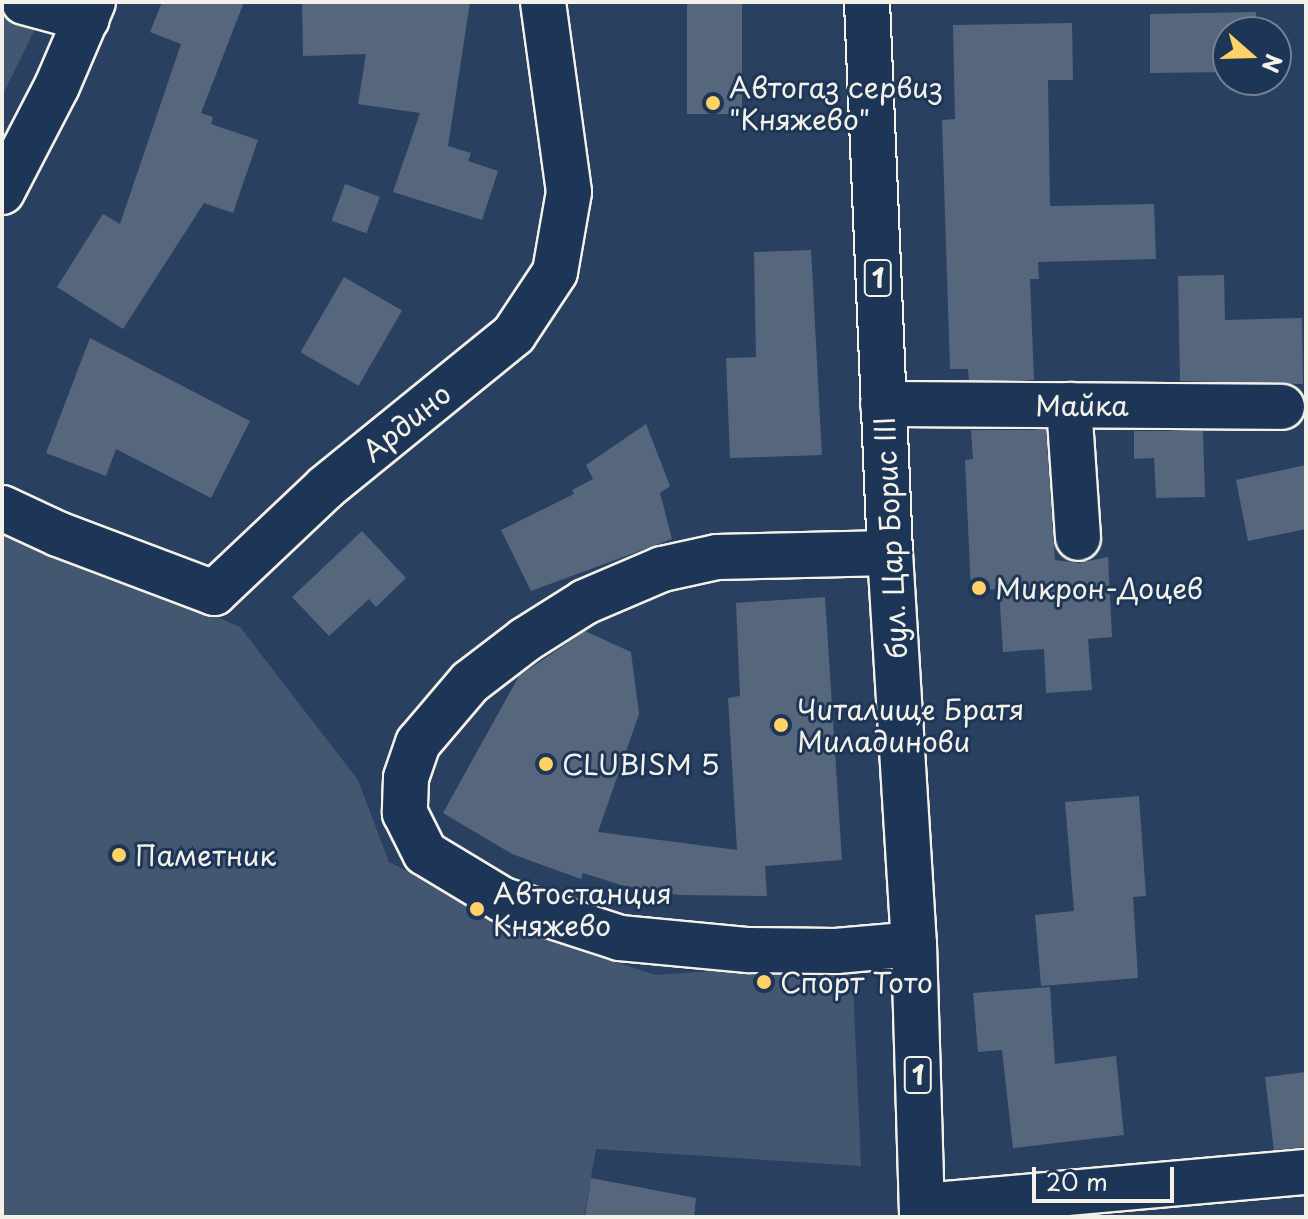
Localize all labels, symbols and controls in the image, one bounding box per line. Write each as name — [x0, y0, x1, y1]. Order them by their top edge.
north arrow — [1212, 16, 1292, 96]
text: N — [1255, 50, 1292, 78]
place label: Автогаз сервиз "Княжево" — [729, 70, 944, 136]
marker: Автогаз сервиз "Княжево" — [704, 94, 722, 112]
road number: 1 — [862, 256, 894, 300]
street label: Ардино — [355, 376, 457, 468]
street label: Майка — [1035, 388, 1129, 422]
street label: бул. Цар Борис III — [867, 414, 913, 662]
place label: Микрон-Доцев — [995, 571, 1203, 605]
marker: Микрон-Доцев — [970, 579, 988, 597]
place label: Читалище Братя Миладинови — [797, 692, 1028, 758]
marker: Читалище Братя Миладинови — [772, 716, 790, 734]
place label: CLUBISM 5 — [562, 747, 718, 781]
marker: CLUBISM 5 — [537, 755, 555, 773]
place label: Паметник — [135, 838, 276, 872]
marker: Паметник — [110, 846, 128, 864]
place label: Автостанция Княжево — [493, 876, 672, 942]
marker: Автостанция Княжево — [468, 900, 486, 918]
place label: Спорт Тото — [780, 965, 933, 999]
marker: Спорт Тото — [755, 973, 773, 991]
road number: 1 — [902, 1053, 934, 1097]
scale bar — [1036, 1151, 1178, 1201]
text: 20 m — [1046, 1163, 1108, 1199]

